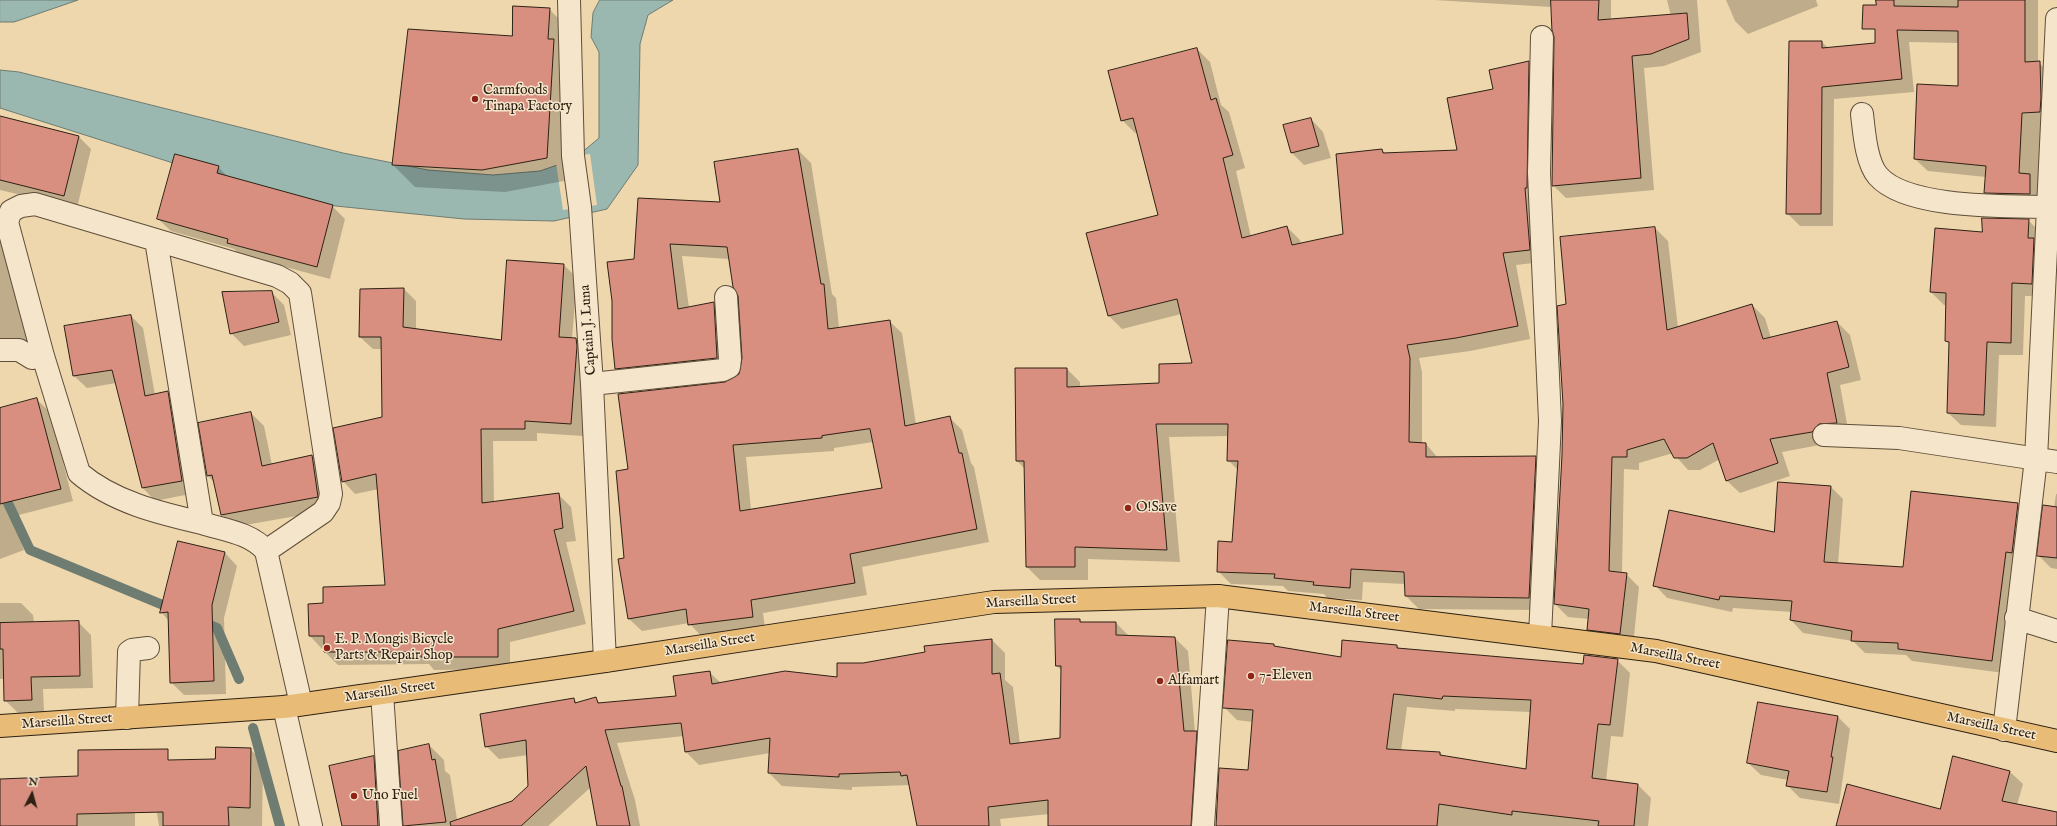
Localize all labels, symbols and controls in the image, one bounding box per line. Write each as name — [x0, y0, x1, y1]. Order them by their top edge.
place label: Carmfoods Tinapa Factory — [483, 83, 572, 116]
marker: Carmfoods Tinapa Factory — [470, 94, 480, 104]
street label: Captain J. Luna — [577, 284, 601, 376]
place label: O!Save — [1136, 500, 1177, 516]
marker: O!Save — [1123, 503, 1133, 513]
street label: Marseilla Street — [985, 591, 1077, 613]
street label: Marseilla Street — [1308, 599, 1400, 627]
street label: Marseilla Street — [664, 630, 756, 660]
place label: E. P. Mongis Bicycle Parts & Repair Shop — [335, 632, 453, 664]
street label: Marseilla Street — [1629, 640, 1721, 674]
marker: E. P. Mongis Bicycle Parts & Repair Shop — [322, 643, 332, 653]
place label: 7-Eleven — [1259, 668, 1312, 684]
marker: 7-Eleven — [1246, 671, 1256, 681]
place label: Alfamart — [1168, 673, 1219, 689]
marker: Alfamart — [1155, 676, 1165, 686]
street label: Marseilla Street — [344, 677, 436, 707]
street label: Marseilla Street — [1945, 709, 2037, 745]
street label: Marseilla Street — [21, 710, 113, 734]
north arrow — [12, 774, 52, 814]
text: N — [28, 775, 39, 790]
place label: Uno Fuel — [362, 788, 418, 804]
marker: Uno Fuel — [349, 791, 359, 801]

